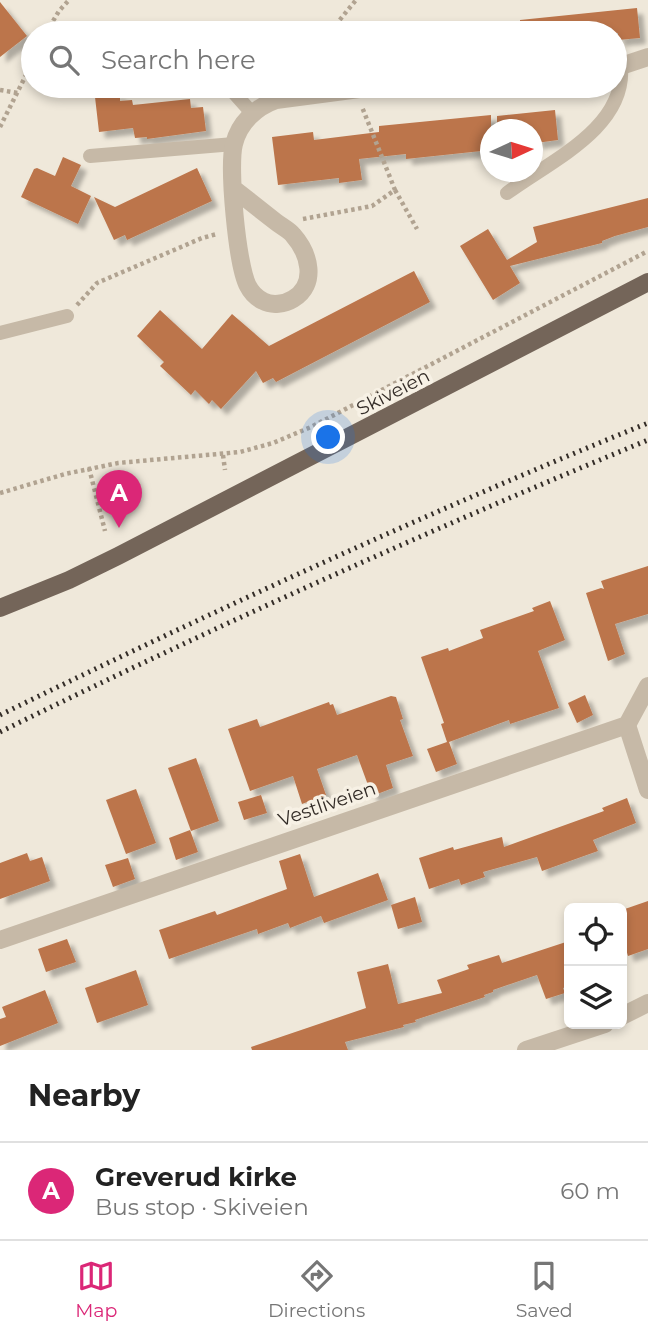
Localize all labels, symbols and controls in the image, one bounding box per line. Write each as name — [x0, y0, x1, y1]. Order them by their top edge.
search box — [21, 21, 627, 98]
icon: search — [45, 41, 83, 79]
text: Search here — [101, 44, 256, 76]
north arrow — [480, 119, 543, 182]
street label: Skiveien — [353, 364, 433, 420]
your location — [311, 420, 345, 454]
pin: A — [96, 470, 142, 528]
street label: Vestliveien — [275, 777, 379, 831]
map controls — [564, 903, 627, 1029]
button: locate — [564, 903, 627, 966]
button: layers — [564, 966, 627, 1029]
text: Nearby — [28, 1077, 140, 1114]
text: Greverud kirke — [95, 1161, 297, 1193]
text: A — [42, 1177, 60, 1205]
text: 60 m — [560, 1177, 620, 1205]
text: Bus stop · Skiveien — [95, 1193, 309, 1221]
tab: Map — [75, 1257, 117, 1322]
tab: Directions — [268, 1257, 365, 1322]
tab: Saved — [516, 1257, 573, 1322]

